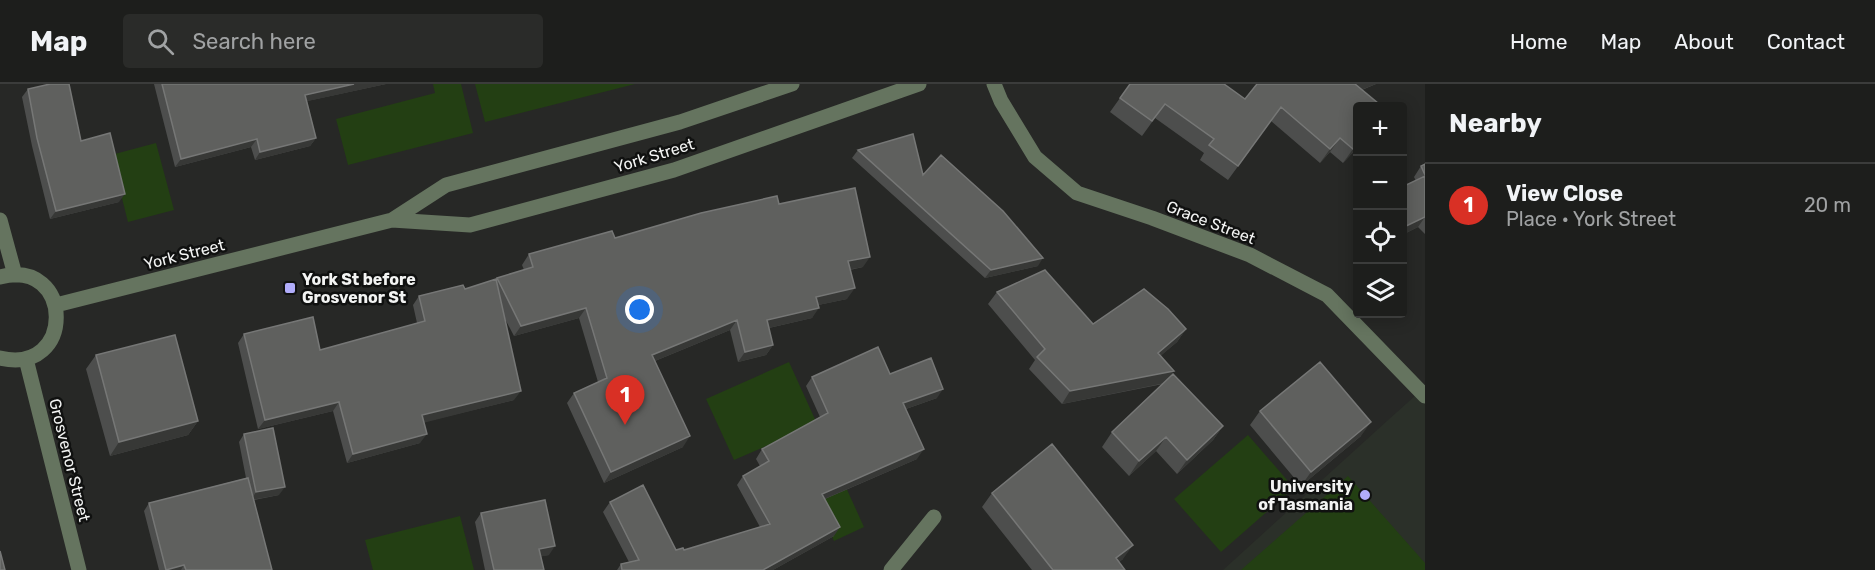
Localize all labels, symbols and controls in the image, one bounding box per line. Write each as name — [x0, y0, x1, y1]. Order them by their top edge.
search box — [123, 14, 543, 68]
text: Map — [30, 25, 87, 58]
icon: search — [144, 25, 177, 58]
text: Search here — [192, 28, 316, 55]
text: Home — [1510, 29, 1567, 54]
text: Map — [1600, 29, 1641, 54]
text: About — [1674, 29, 1734, 54]
text: Contact — [1767, 29, 1845, 54]
map controls — [1353, 102, 1407, 318]
button: + — [1353, 102, 1407, 156]
text: Nearby — [1449, 108, 1542, 139]
street label: York Street — [612, 134, 696, 177]
button: − — [1353, 156, 1407, 210]
text: View Close — [1506, 180, 1623, 207]
text: 1 — [1464, 193, 1473, 217]
text: 20 m — [1804, 193, 1851, 217]
street label: Grace Street — [1164, 197, 1258, 248]
text: Place · York Street — [1506, 207, 1676, 231]
button: locate — [1353, 210, 1407, 264]
street label: York Street — [142, 235, 226, 274]
button: layers — [1353, 264, 1407, 318]
place label: York St before Grosvenor St — [302, 270, 416, 307]
marker: York St before Grosvenor St — [283, 281, 297, 295]
your location — [625, 295, 654, 324]
pin: 1 — [606, 376, 644, 425]
street label: Grosvenor Street — [45, 397, 94, 524]
place label: University of Tasmania — [1258, 477, 1353, 514]
marker: University of Tasmania — [1358, 488, 1372, 502]

